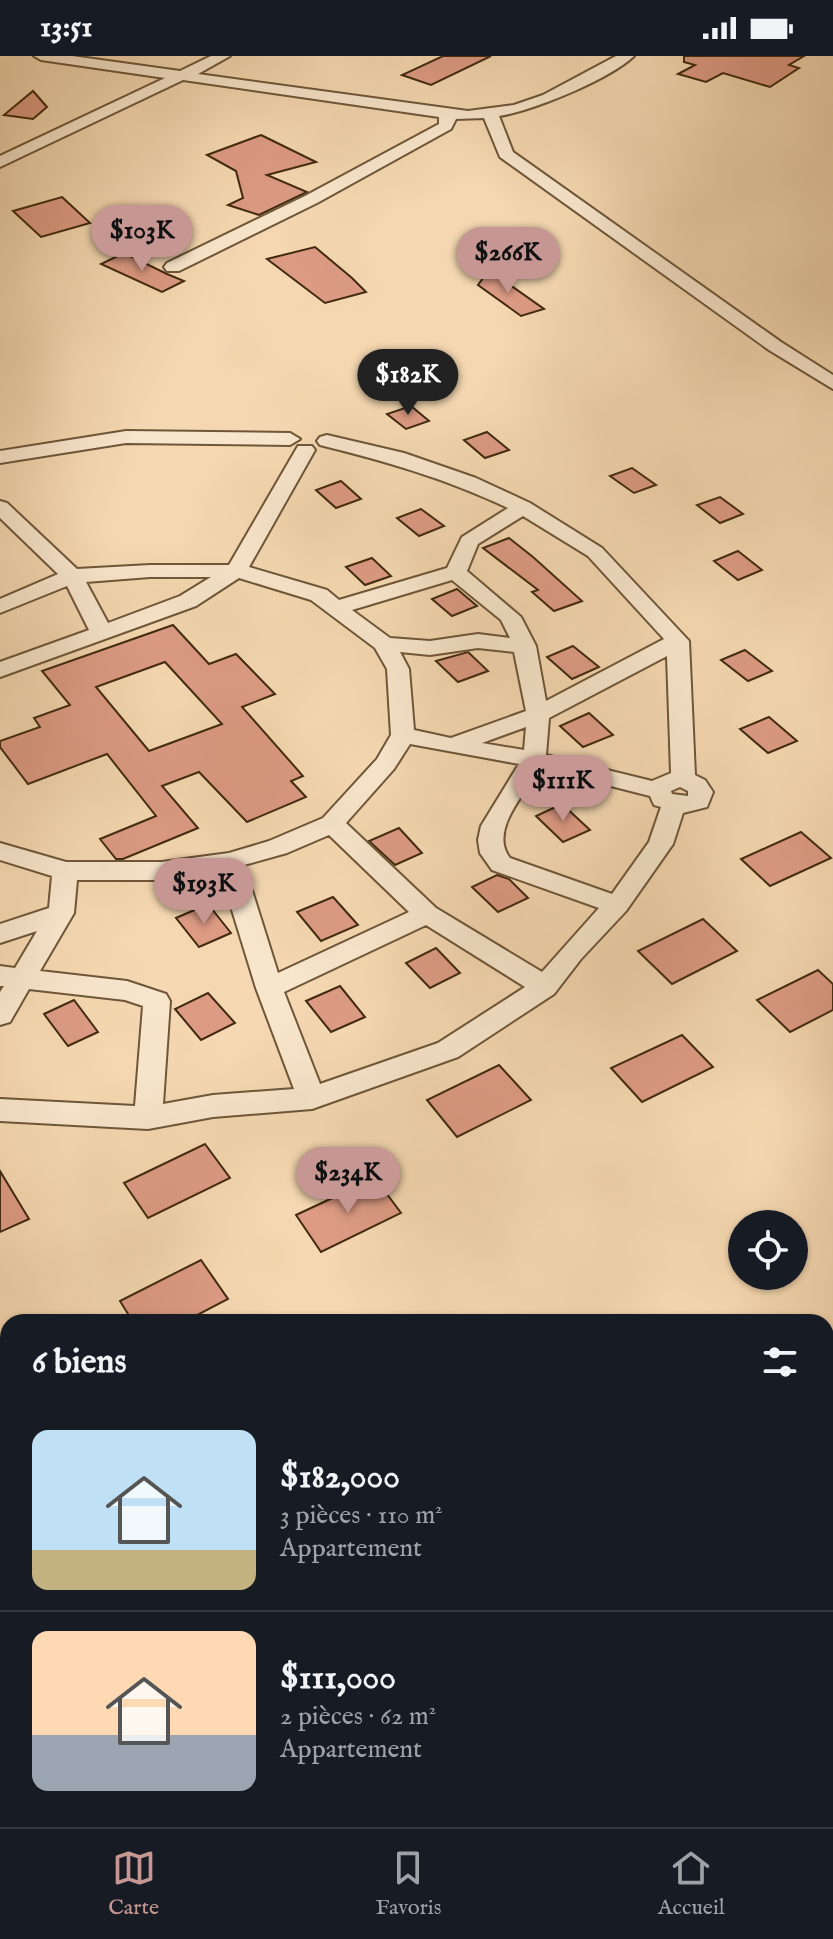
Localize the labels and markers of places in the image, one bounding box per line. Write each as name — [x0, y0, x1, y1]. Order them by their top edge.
pin: $103K — [86, 205, 198, 273]
pin: $266K — [452, 227, 564, 295]
pin: $182K — [352, 349, 464, 417]
pin: $111K — [507, 755, 619, 823]
pin: $193K — [148, 858, 260, 926]
pin: $234K — [292, 1147, 404, 1215]

